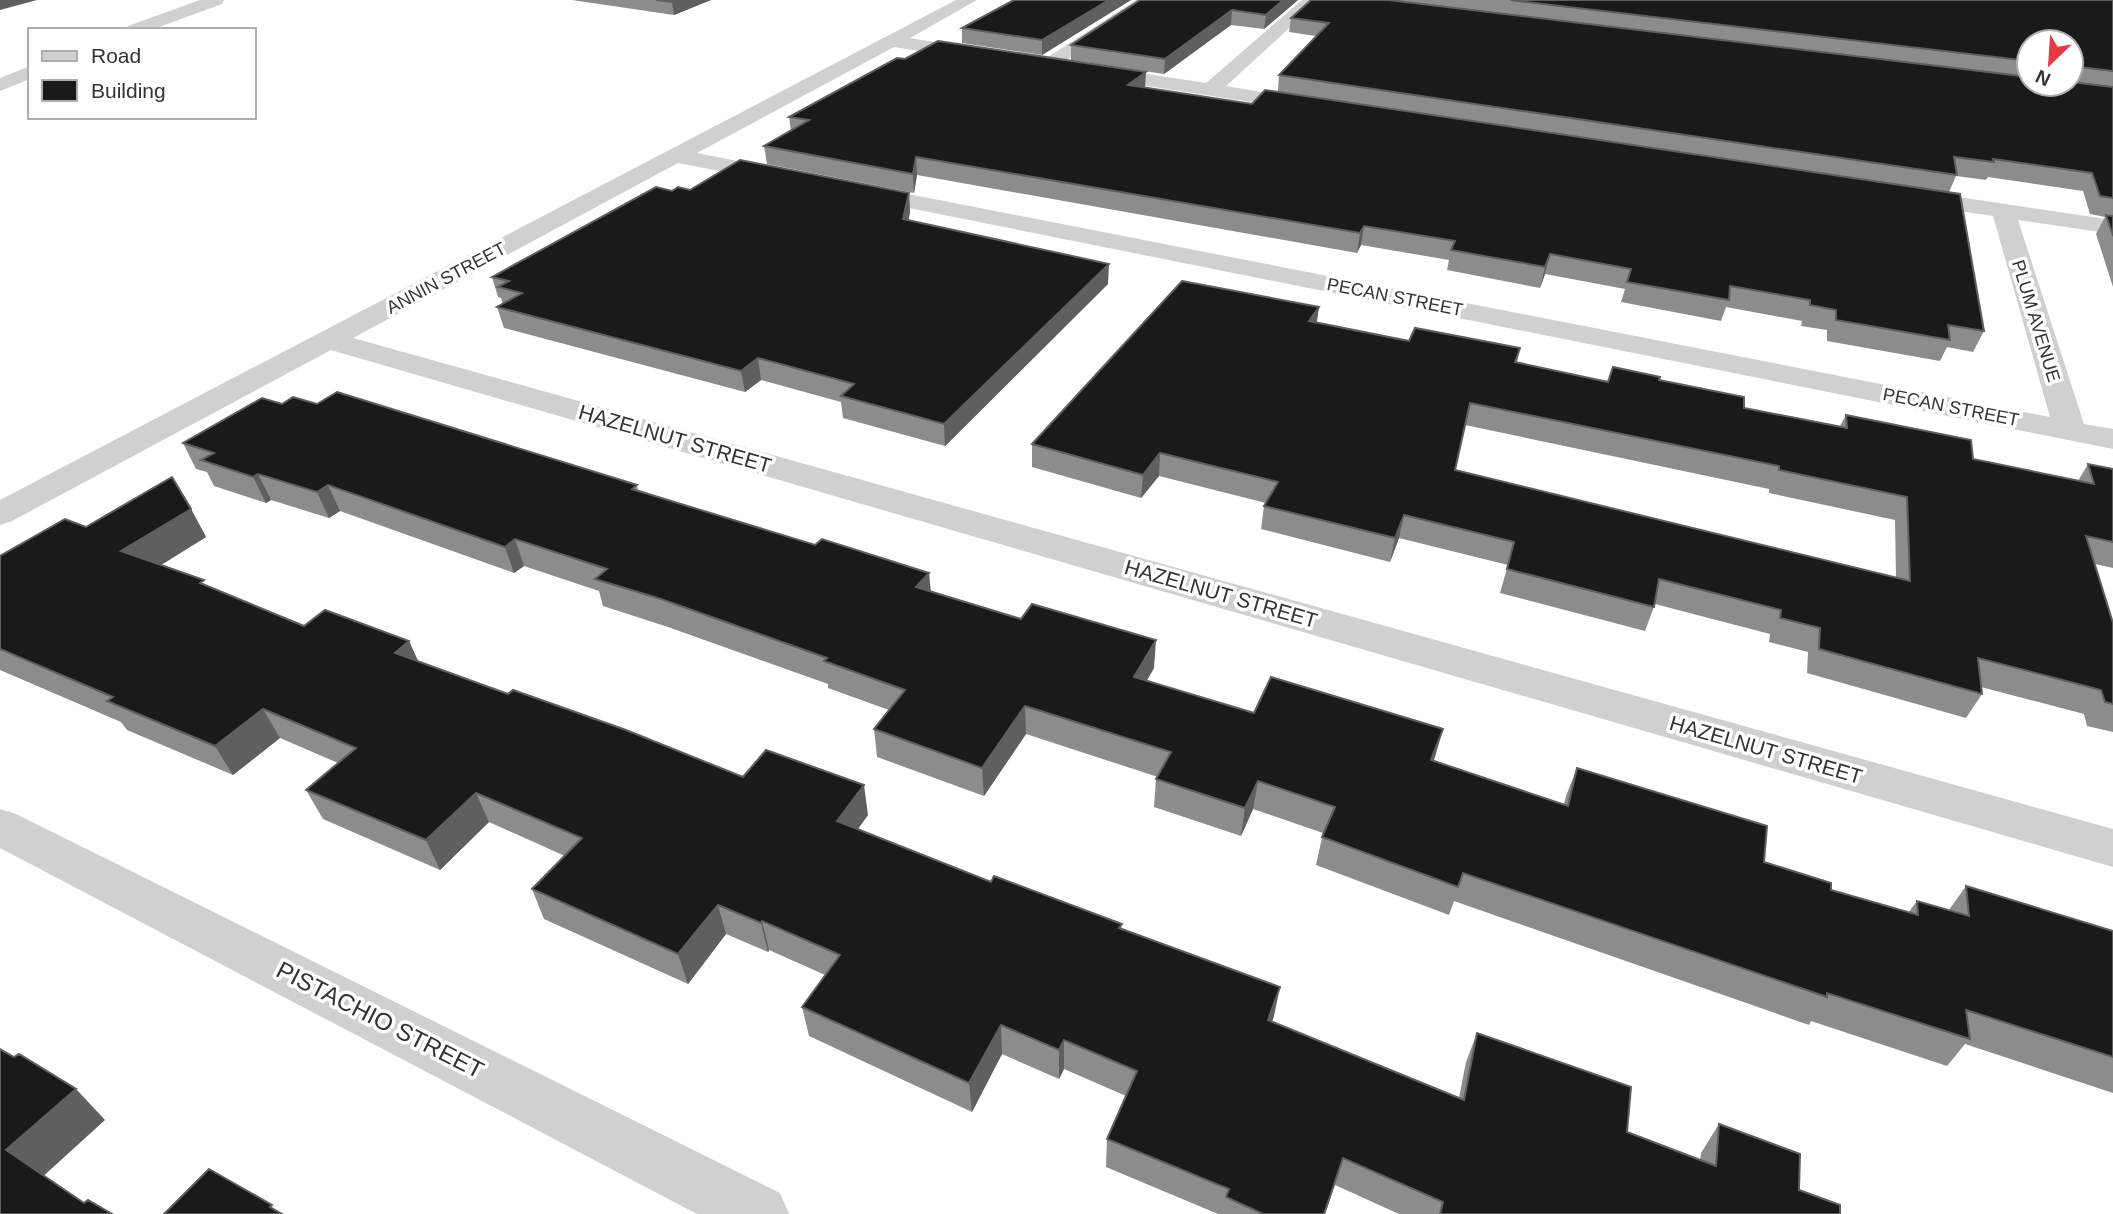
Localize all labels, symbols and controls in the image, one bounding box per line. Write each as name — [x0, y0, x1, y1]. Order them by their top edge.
legend — [28, 28, 256, 119]
north arrow — [2015, 28, 2085, 98]
text: Road — [91, 44, 141, 67]
text: N — [2032, 66, 2054, 90]
text: Building — [91, 79, 166, 102]
street label: ANNIN STREET — [383, 238, 509, 318]
street label: PLUM AVENUE — [2008, 257, 2064, 385]
street label: PECAN STREET — [1325, 274, 1465, 320]
street label: PECAN STREET — [1881, 384, 2021, 430]
street label: HAZELNUT STREET — [576, 400, 774, 477]
street label: HAZELNUT STREET — [1122, 555, 1320, 632]
street label: HAZELNUT STREET — [1667, 711, 1865, 788]
street label: PISTACHIO STREET — [272, 956, 489, 1084]

